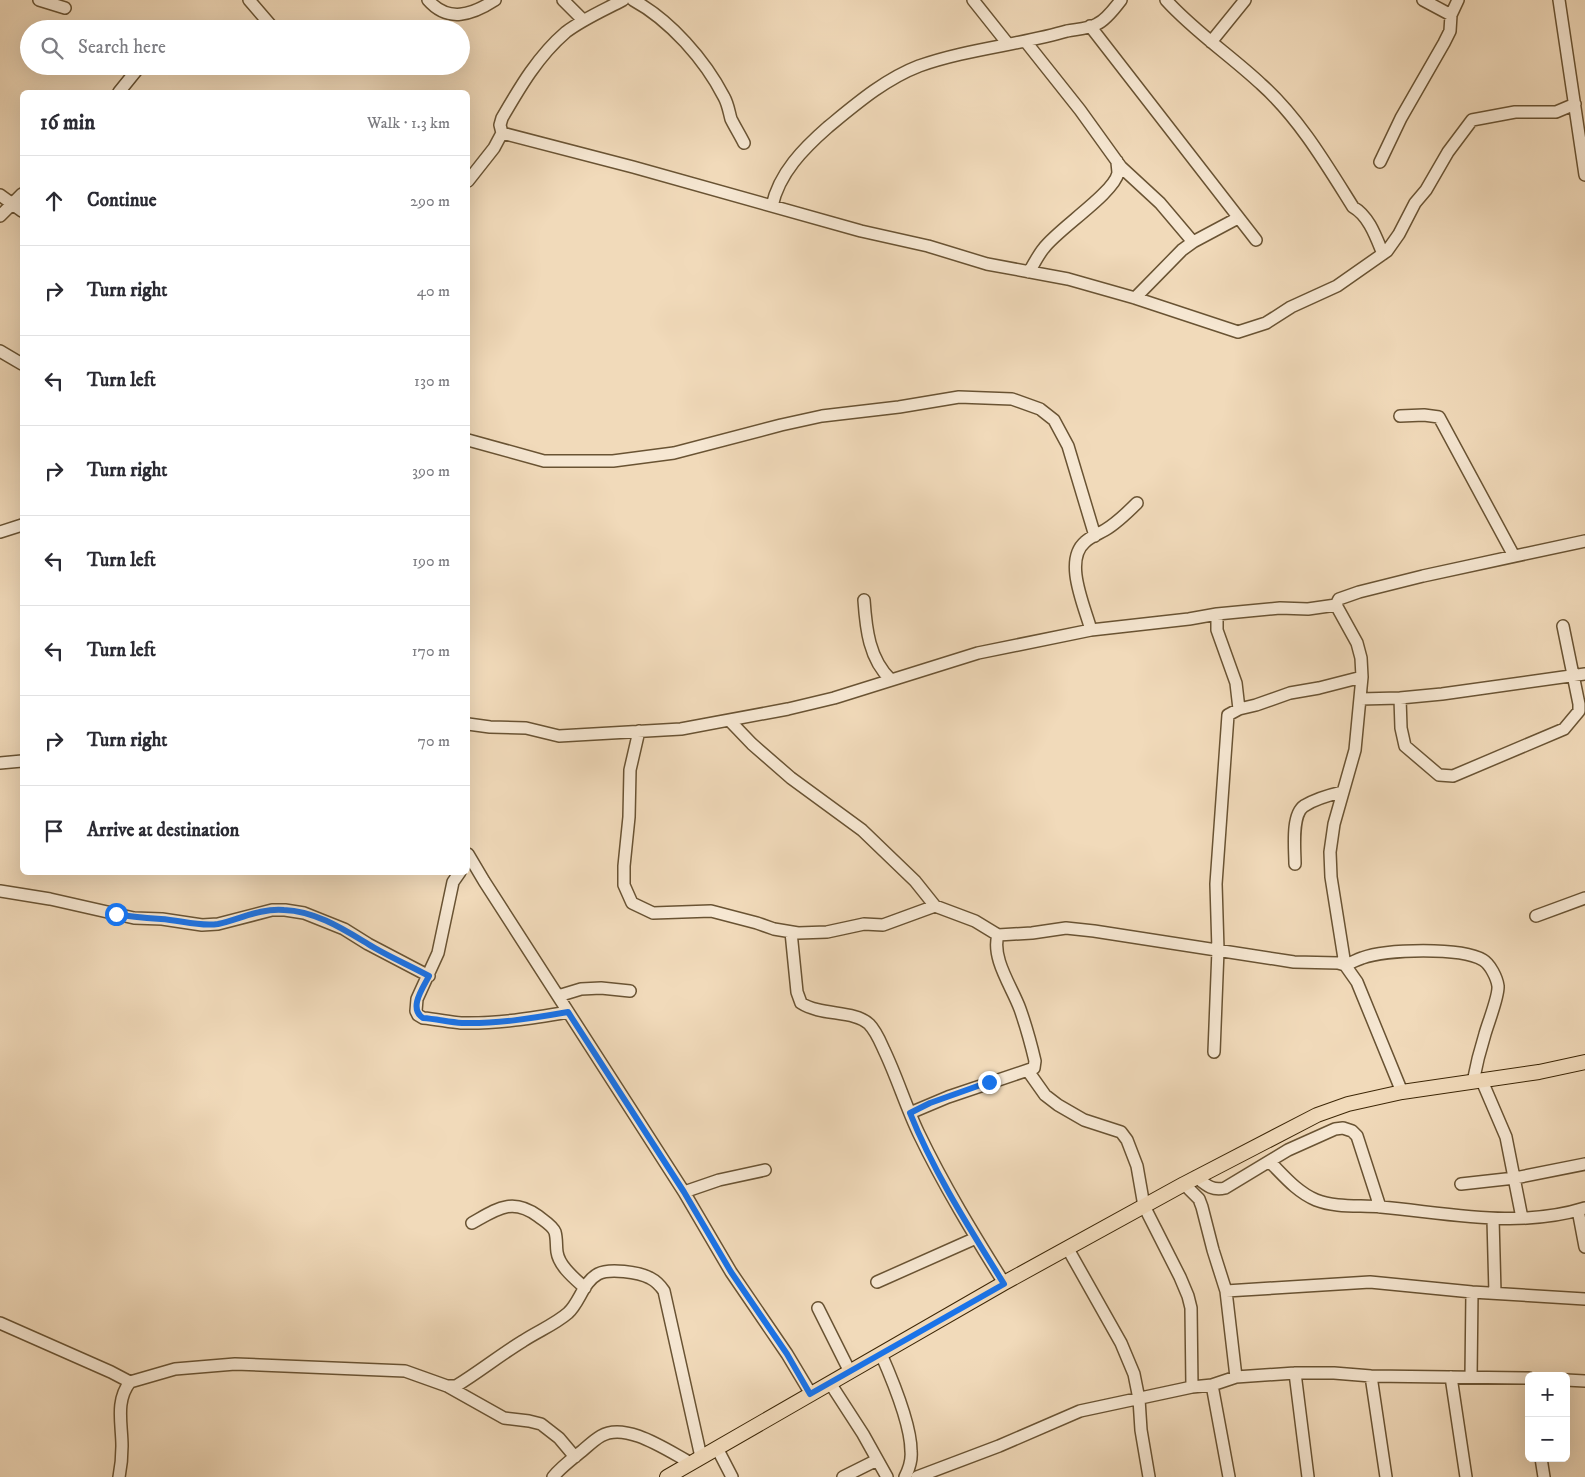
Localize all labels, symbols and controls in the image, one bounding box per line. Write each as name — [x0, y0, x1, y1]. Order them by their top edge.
search box — [20, 20, 470, 75]
icon: search — [38, 34, 66, 62]
text: Search here — [78, 36, 166, 59]
text: 16 min — [40, 110, 95, 136]
text: Walk · 1.3 km — [367, 113, 450, 133]
icon: ahead — [40, 187, 68, 215]
text: Continue — [87, 189, 157, 212]
text: 290 m — [410, 191, 450, 211]
icon: right — [40, 277, 68, 305]
text: Turn right — [87, 279, 167, 302]
text: 40 m — [417, 281, 450, 301]
icon: left — [40, 367, 68, 395]
text: Turn left — [87, 369, 156, 392]
text: 130 m — [414, 371, 450, 391]
icon: right — [40, 457, 68, 485]
text: Turn right — [87, 459, 167, 482]
text: 390 m — [412, 461, 450, 481]
icon: left — [40, 547, 68, 575]
text: Turn left — [87, 549, 156, 572]
text: 190 m — [412, 551, 450, 571]
icon: left — [40, 637, 68, 665]
text: Turn left — [87, 639, 156, 662]
text: 170 m — [412, 641, 450, 661]
icon: right — [40, 727, 68, 755]
text: Turn right — [87, 729, 167, 752]
text: 70 m — [418, 731, 450, 751]
icon: arrive — [40, 817, 68, 845]
text: Arrive at destination — [87, 819, 239, 842]
route start — [105, 903, 128, 926]
route end — [978, 1071, 1001, 1094]
map controls — [1525, 1372, 1570, 1462]
button: + — [1525, 1372, 1570, 1417]
button: − — [1525, 1417, 1570, 1462]

